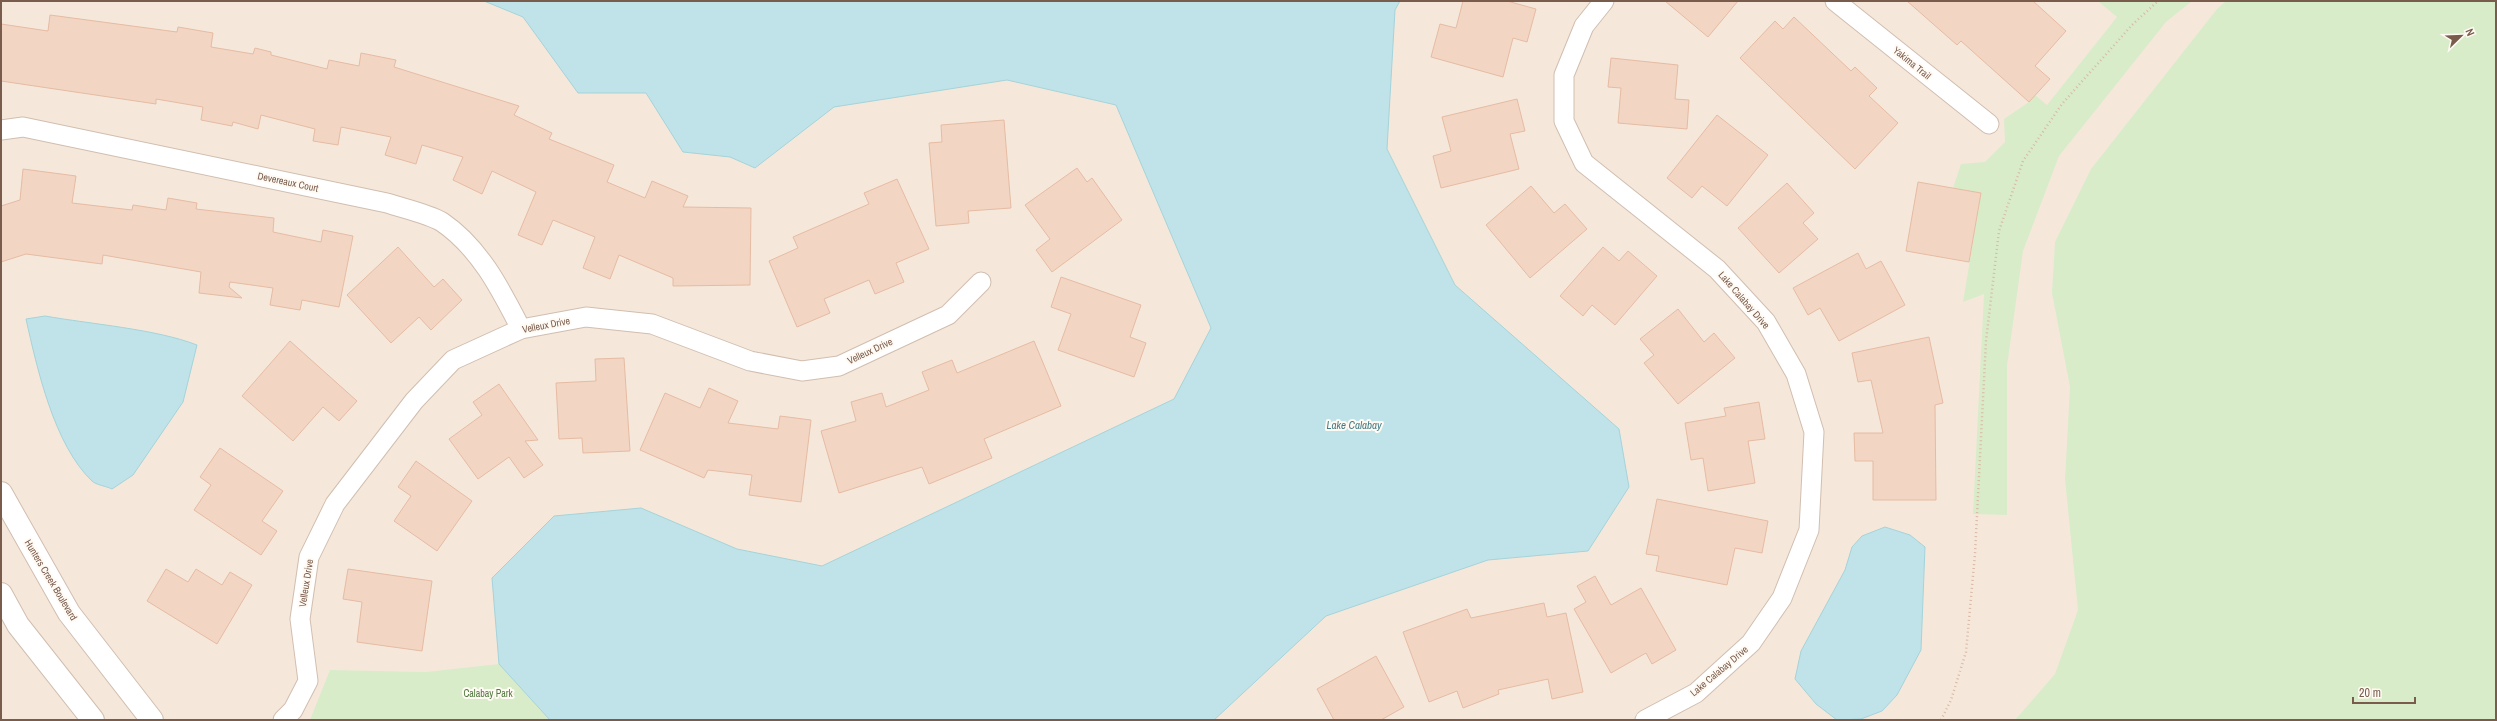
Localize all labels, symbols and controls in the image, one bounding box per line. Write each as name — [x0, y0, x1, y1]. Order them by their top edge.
north arrow — [2441, 16, 2481, 56]
text: N — [2462, 26, 2478, 38]
street label: Yakima Trail — [1890, 44, 1934, 82]
street label: Devereaux Court — [256, 169, 320, 195]
street label: Lake Calabay Drive — [1715, 269, 1773, 332]
street label: Velleux Drive — [521, 314, 571, 336]
street label: Velleux Drive — [845, 335, 895, 367]
water label: Lake Calabay — [1326, 418, 1382, 432]
street label: Hunters Creek Boulevard — [22, 537, 80, 623]
street label: Velleux Drive — [296, 558, 316, 608]
street label: Lake Calabay Drive — [1687, 643, 1751, 699]
scale bar — [2353, 679, 2415, 705]
text: 20 m — [2359, 685, 2381, 701]
park label: Calabay Park — [463, 687, 514, 700]

